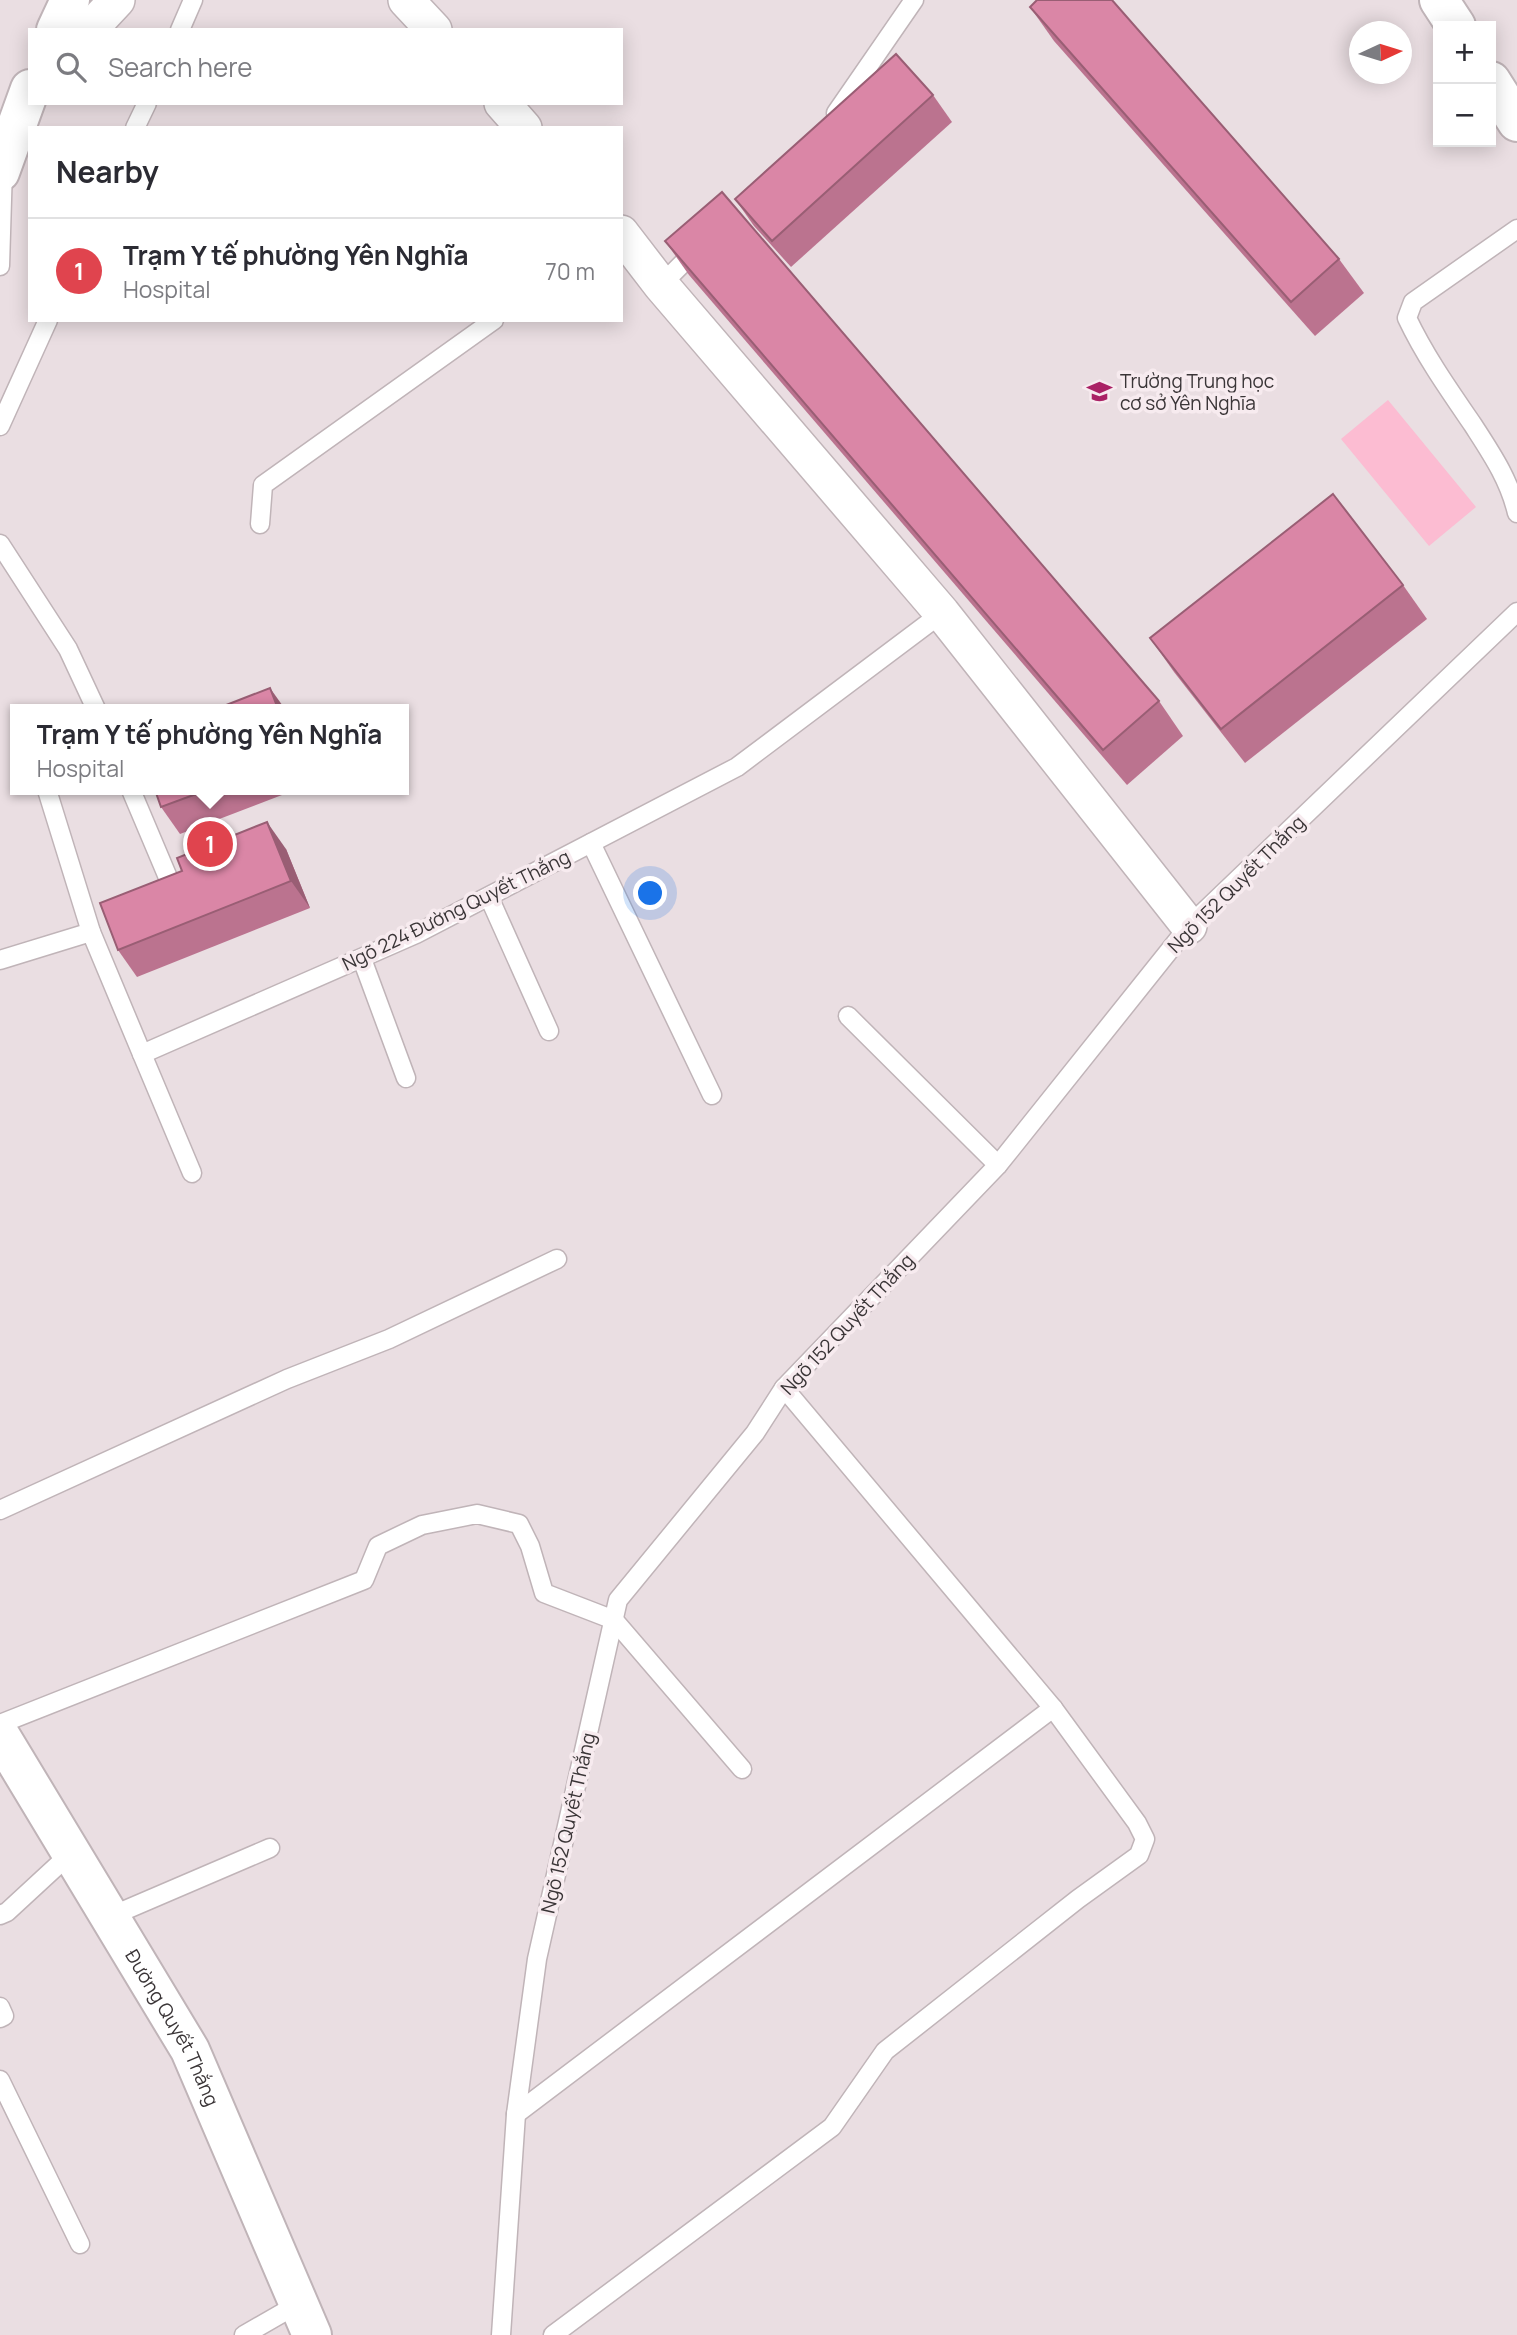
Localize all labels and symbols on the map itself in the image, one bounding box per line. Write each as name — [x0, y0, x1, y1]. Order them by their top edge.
north arrow — [1349, 21, 1412, 84]
place label: Trường Trung học cơ sở Yên Nghĩa — [1120, 368, 1274, 416]
school or university icon: Trường Trung học cơ sở Yên Nghĩa — [1086, 378, 1114, 406]
street label: Ngõ 152 Quyết Thắng — [1162, 810, 1310, 958]
pin: 1 — [187, 818, 233, 870]
street label: Ngõ 224 Đường Quyết Thắng — [338, 843, 574, 977]
your location — [633, 876, 667, 910]
street label: Ngõ 152 Quyết Thắng — [775, 1248, 919, 1400]
street label: Ngõ 152 Quyết Thắng — [535, 1730, 601, 1916]
street label: Đường Quyết Thắng — [119, 1945, 225, 2110]

